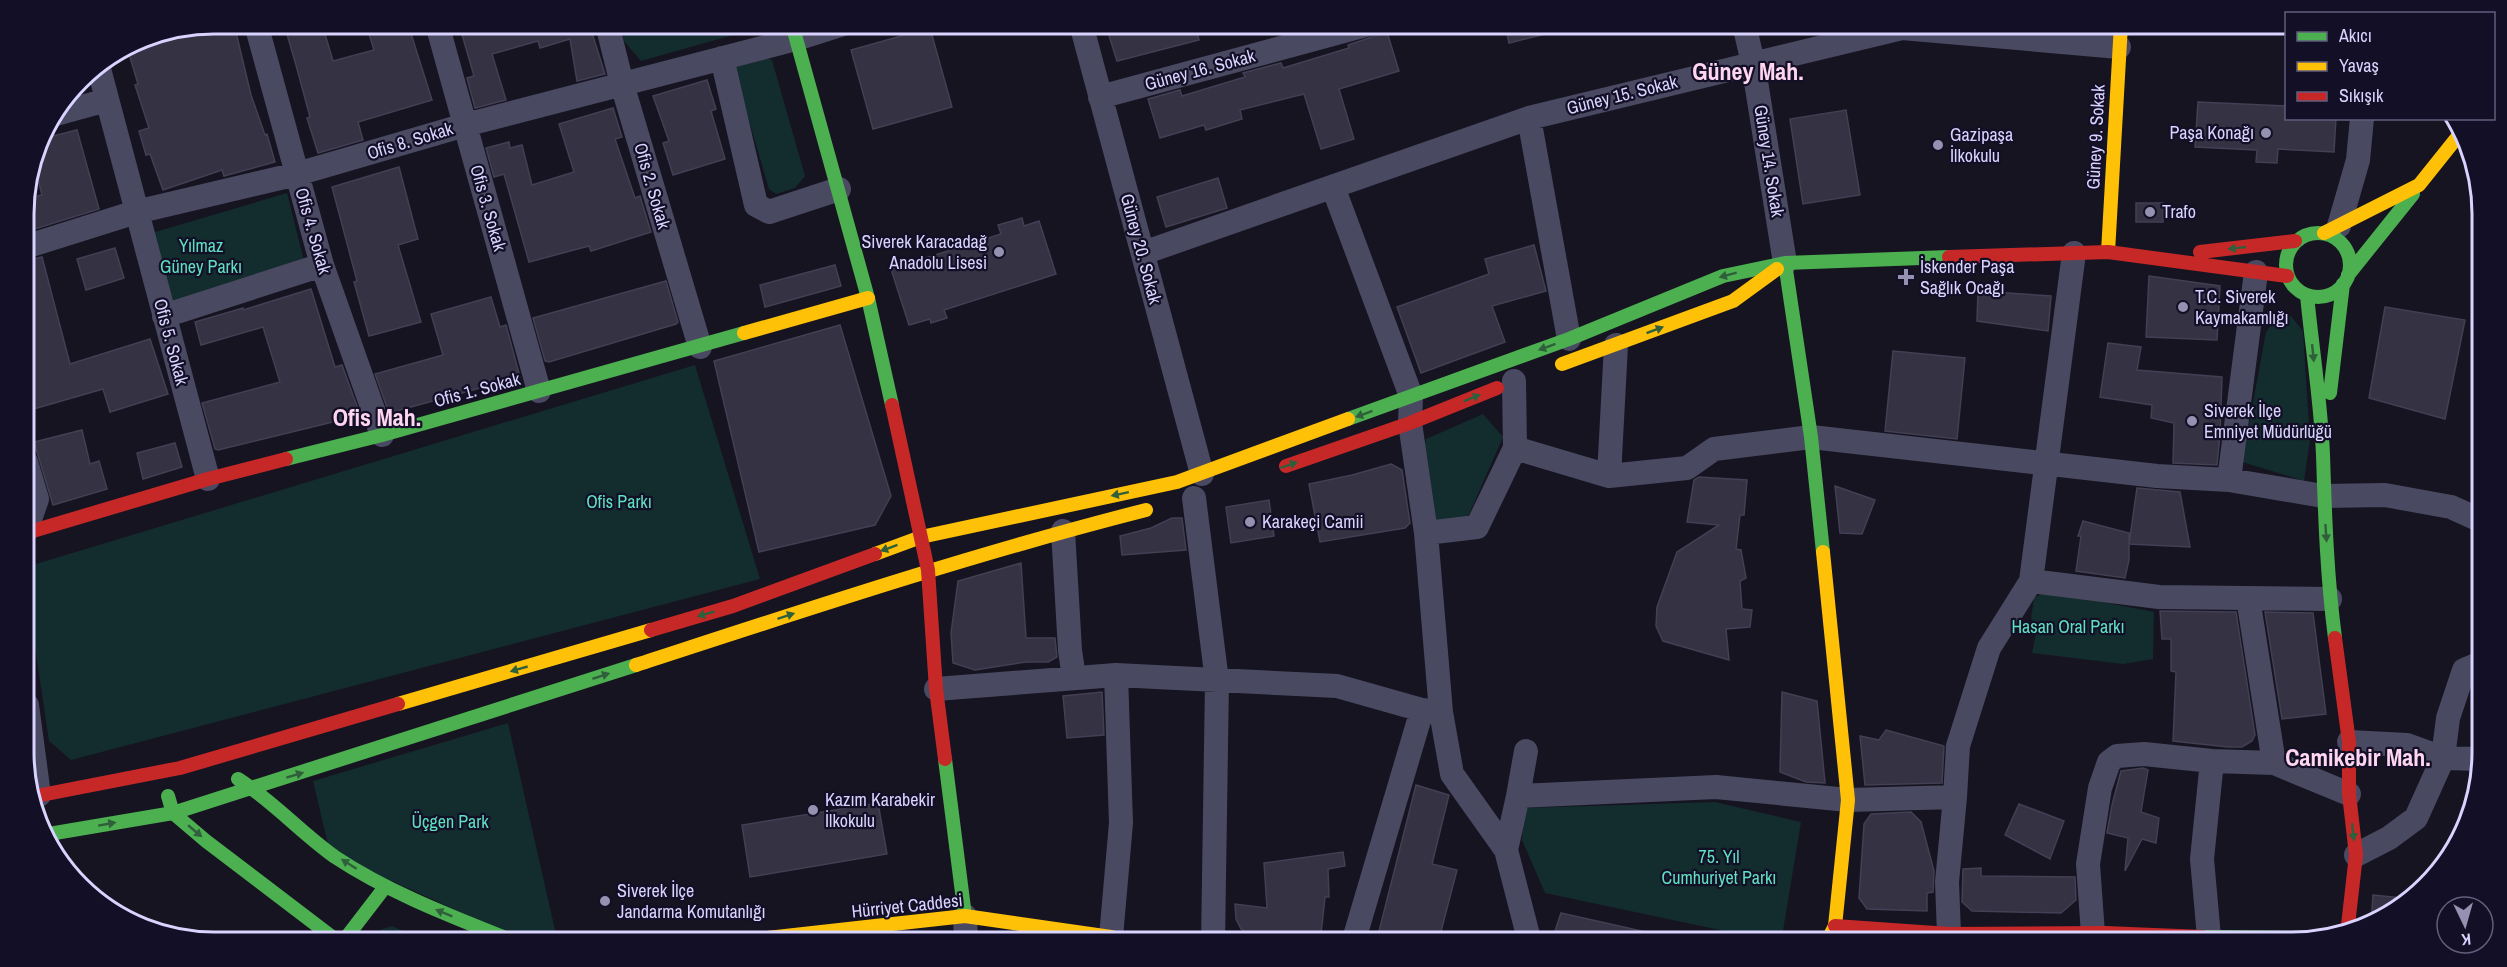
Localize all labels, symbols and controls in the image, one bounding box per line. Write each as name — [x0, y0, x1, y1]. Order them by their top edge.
legend — [2285, 12, 2495, 120]
text: Akıcı — [2338, 23, 2372, 48]
street label: Güney 16. Sokak — [1142, 43, 1258, 96]
text: Yavaş — [2339, 53, 2379, 78]
district label: Güney Mah. — [1692, 55, 1804, 87]
street label: Güney 15. Sokak — [1564, 69, 1680, 120]
street label: Güney 9. Sokak — [2080, 83, 2111, 190]
text: Sıkışık — [2339, 83, 2384, 108]
street label: Güney 14. Sokak — [1748, 103, 1791, 219]
street label: Ofis 8. Sokak — [364, 115, 456, 165]
place label: Paşa Konağı — [2169, 120, 2254, 145]
place label: Gazipaşa İlkokulu — [1950, 122, 2013, 168]
marker: Paşa Konağı — [2259, 126, 2273, 140]
marker: Gazipaşa İlkokulu — [1931, 138, 1945, 152]
street label: Ofis 2. Sokak — [628, 140, 677, 232]
street label: Ofis 3. Sokak — [464, 162, 513, 254]
street label: Ofis 4. Sokak — [289, 185, 338, 277]
street label: Güney 20. Sokak — [1115, 191, 1168, 307]
place label: Trafo — [2162, 199, 2196, 224]
marker: Trafo — [2143, 205, 2157, 219]
place label: Siverek Karacadağ Anadolu Lisesi — [861, 229, 988, 275]
park label: Yılmaz Güney Parkı — [160, 233, 242, 279]
one-way arrow — [2228, 243, 2247, 252]
marker: Siverek Karacadağ Anadolu Lisesi — [992, 245, 1006, 259]
place label: İskender Paşa Sağlık Ocağı — [1920, 254, 2014, 300]
marker: İskender Paşa Sağlık Ocağı — [1897, 268, 1915, 286]
one-way arrow — [1719, 271, 1737, 280]
place label: T.C. Siverek Kaymakamlığı — [2195, 284, 2289, 330]
street label: Ofis 5. Sokak — [148, 296, 195, 388]
marker: T.C. Siverek Kaymakamlığı — [2176, 300, 2190, 314]
one-way arrow — [1646, 325, 1664, 335]
one-way arrow — [1538, 342, 1556, 352]
one-way arrow — [2308, 344, 2318, 363]
street label: Ofis 1. Sokak — [431, 366, 523, 413]
one-way arrow — [1463, 393, 1481, 403]
place label: Siverek İlçe Emniyet Müdürlüğü — [2204, 398, 2332, 444]
district label: Ofis Mah. — [333, 401, 421, 433]
one-way arrow — [1355, 409, 1373, 419]
marker: Siverek İlçe Emniyet Müdürlüğü — [2185, 414, 2199, 428]
one-way arrow — [1280, 460, 1298, 470]
park label: Ofis Parkı — [586, 489, 652, 514]
one-way arrow — [1110, 490, 1129, 499]
place label: Karakeçi Camii — [1262, 509, 1364, 534]
marker: Karakeçi Camii — [1243, 515, 1257, 529]
one-way arrow — [2321, 524, 2330, 543]
one-way arrow — [880, 544, 898, 554]
one-way arrow — [697, 610, 715, 619]
one-way arrow — [777, 611, 795, 620]
park label: Hasan Oral Parkı — [2011, 614, 2125, 639]
one-way arrow — [510, 665, 528, 674]
one-way arrow — [592, 671, 610, 680]
district label: Camikebir Mah. — [2285, 741, 2431, 773]
one-way arrow — [286, 770, 304, 779]
place label: Kazım Karabekir İlkokulu — [825, 787, 935, 833]
marker: Kazım Karabekir İlkokulu — [806, 803, 820, 817]
park label: Üçgen Park — [411, 809, 489, 834]
one-way arrow — [98, 819, 117, 828]
one-way arrow — [2348, 822, 2358, 841]
one-way arrow — [187, 824, 202, 837]
park label: 75. Yıl Cumhuriyet Parkı — [1662, 844, 1776, 890]
one-way arrow — [341, 858, 357, 869]
place label: Siverek İlçe Jandarma Komutanlığı — [617, 878, 766, 924]
street label: Hürriyet Caddesi — [850, 887, 964, 924]
marker: Siverek İlçe Jandarma Komutanlığı — [598, 894, 612, 908]
north arrow — [2435, 895, 2495, 955]
one-way arrow — [435, 908, 453, 918]
text: K — [2460, 929, 2472, 951]

